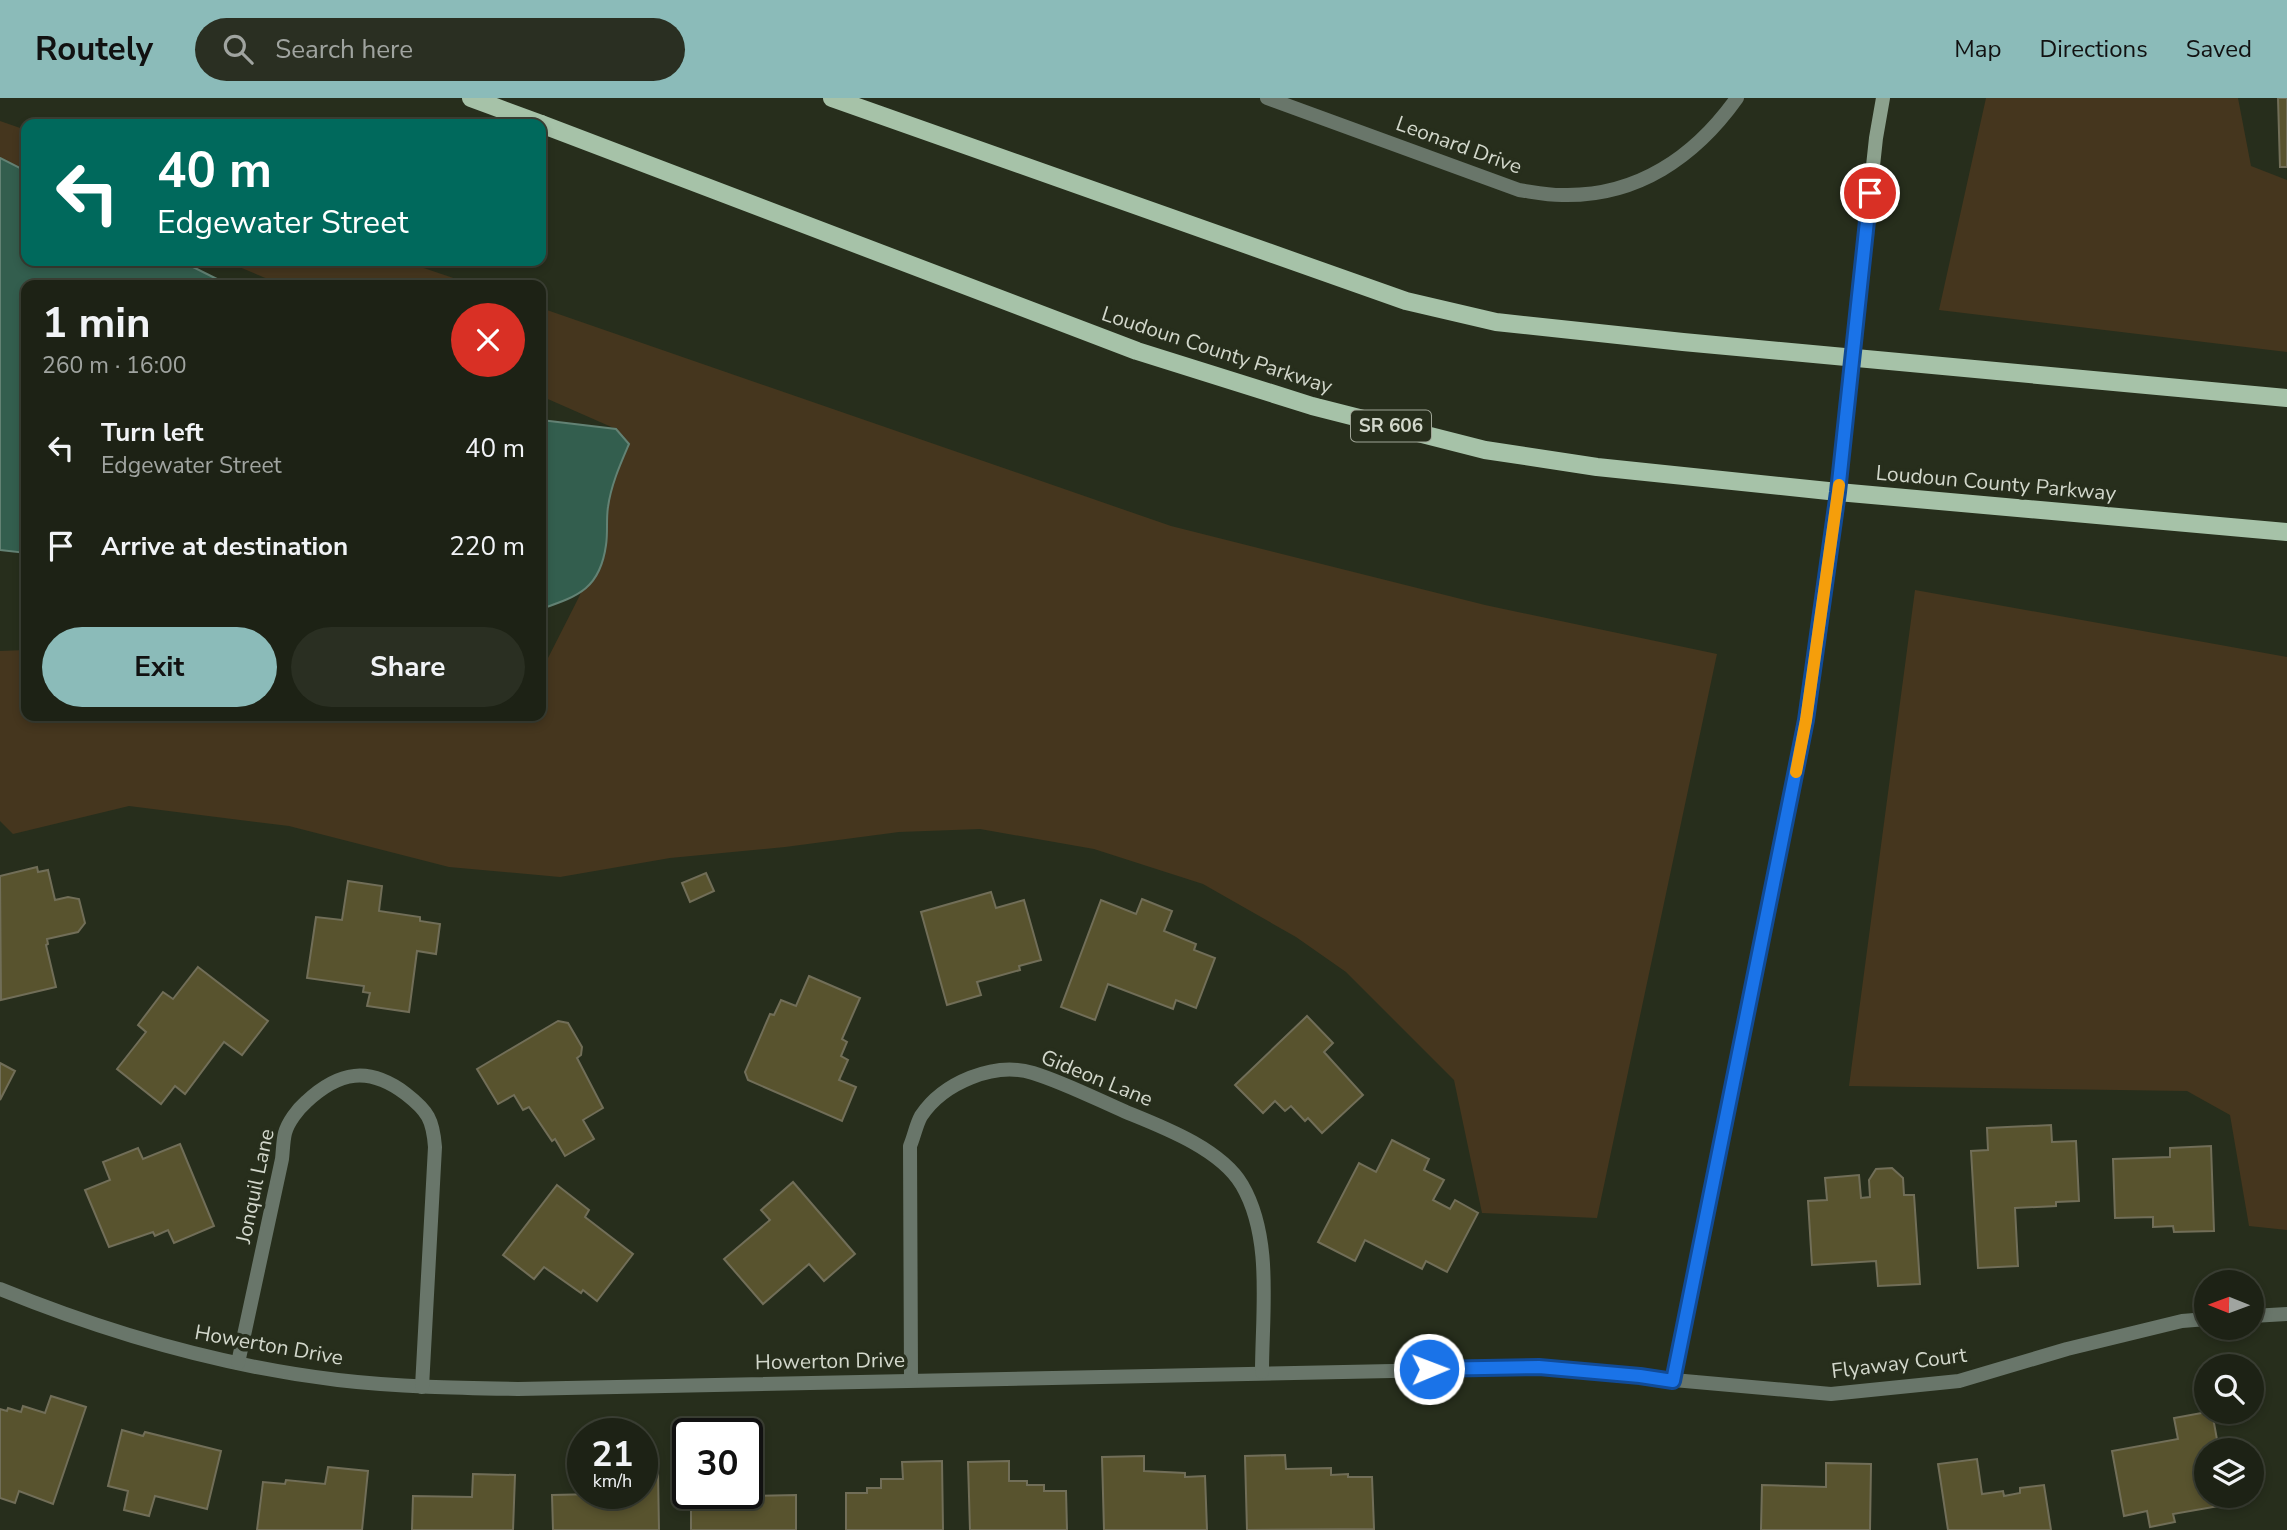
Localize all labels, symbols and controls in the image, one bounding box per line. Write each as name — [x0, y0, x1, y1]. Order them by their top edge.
search box — [195, 18, 685, 81]
text: Routely — [35, 27, 153, 72]
icon: search — [219, 30, 257, 68]
text: Search here — [275, 32, 413, 67]
text: Map — [1954, 33, 2001, 65]
text: Directions — [2039, 33, 2148, 65]
text: Saved — [2186, 33, 2252, 65]
street label: Leonard Drive — [1392, 109, 1526, 181]
text: 40 m — [157, 137, 272, 204]
icon: left — [42, 147, 133, 238]
pin — [1840, 163, 1900, 223]
icon: arrive — [1851, 174, 1889, 212]
text: Edgewater Street — [157, 201, 408, 244]
text: 1 min — [42, 295, 151, 352]
street label: Loudoun County Parkway — [1098, 299, 1336, 401]
button: close — [451, 303, 525, 377]
text: 260 m · 16:00 — [42, 350, 187, 381]
road number: SR 606 — [1351, 410, 1431, 442]
text: Turn left — [101, 415, 204, 450]
icon: left — [42, 429, 80, 467]
text: 40 m — [465, 431, 525, 466]
text: Edgewater Street — [101, 450, 282, 481]
street label: Loudoun County Parkway — [1875, 459, 2118, 507]
icon: arrive — [42, 527, 80, 565]
text: Arrive at destination — [101, 529, 348, 564]
text: 220 m — [449, 529, 525, 564]
button: Exit — [42, 627, 277, 707]
button: Share — [291, 627, 525, 707]
street label: Gideon Lane — [1037, 1043, 1157, 1113]
street label: Jonquil Lane — [229, 1126, 281, 1247]
north arrow — [2194, 1270, 2264, 1340]
map controls — [2194, 1270, 2264, 1508]
street label: Howerton Drive — [193, 1318, 345, 1372]
position arrow — [1392, 1332, 1466, 1406]
street label: Flyaway Court — [1830, 1341, 1969, 1385]
street label: Howerton Drive — [755, 1346, 905, 1376]
button: search — [2194, 1354, 2264, 1424]
speed limit sign: 30 — [672, 1418, 763, 1509]
text: 21 — [591, 1431, 634, 1478]
button: layers — [2194, 1438, 2264, 1508]
text: km/h — [593, 1469, 632, 1493]

